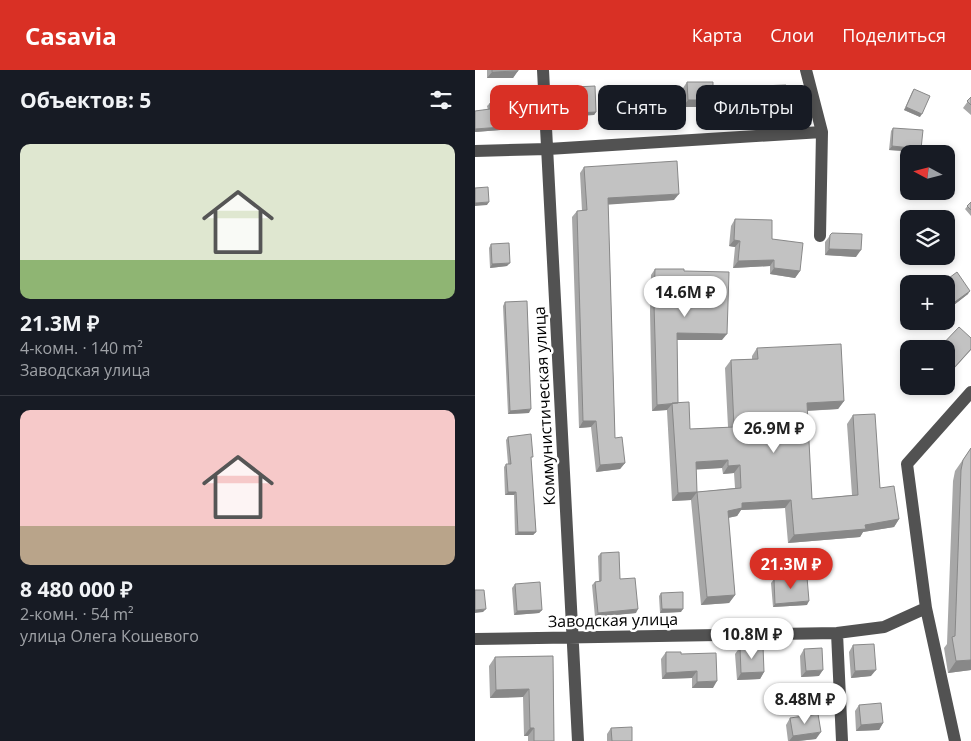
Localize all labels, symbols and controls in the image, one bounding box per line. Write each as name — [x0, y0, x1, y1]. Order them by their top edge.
text: Casavia — [25, 19, 117, 52]
text: Карта — [692, 23, 742, 47]
text: Слои — [770, 23, 814, 47]
text: Поделиться — [842, 23, 946, 47]
chip: Купить — [490, 85, 588, 130]
chip: Снять — [598, 85, 686, 130]
chip: Фильтры — [696, 85, 812, 130]
text: Объектов: 5 — [20, 86, 151, 114]
icon: filters — [427, 86, 455, 114]
north arrow — [900, 145, 955, 200]
map controls — [900, 145, 955, 395]
icon: home — [193, 177, 283, 267]
button: layers — [900, 210, 955, 265]
button: + — [900, 275, 955, 330]
pin: 14.6M ₽ — [639, 276, 731, 318]
text: 14.6M ₽ — [655, 281, 715, 303]
street label: Коммунистическая улица — [528, 306, 560, 506]
text: 21.3M ₽ — [20, 309, 100, 337]
text: 4-комн. · 140 m² — [20, 337, 143, 359]
button: − — [900, 340, 955, 395]
text: Заводская улица — [20, 359, 150, 381]
pin: 26.9M ₽ — [728, 412, 820, 454]
text: 26.9M ₽ — [744, 417, 804, 439]
icon: home — [193, 442, 283, 532]
pin: 21.3M ₽ — [745, 548, 837, 590]
text: 21.3M ₽ — [761, 553, 821, 575]
text: 8 480 000 ₽ — [20, 575, 133, 603]
text: 2-комн. · 54 m² — [20, 603, 134, 625]
street label: Заводская улица — [548, 608, 678, 632]
pin: 10.8M ₽ — [706, 618, 798, 660]
text: 10.8M ₽ — [722, 623, 782, 645]
text: улица Олега Кошевого — [20, 625, 199, 647]
pin: 8.48M ₽ — [759, 682, 851, 725]
text: 8.48M ₽ — [775, 688, 835, 710]

